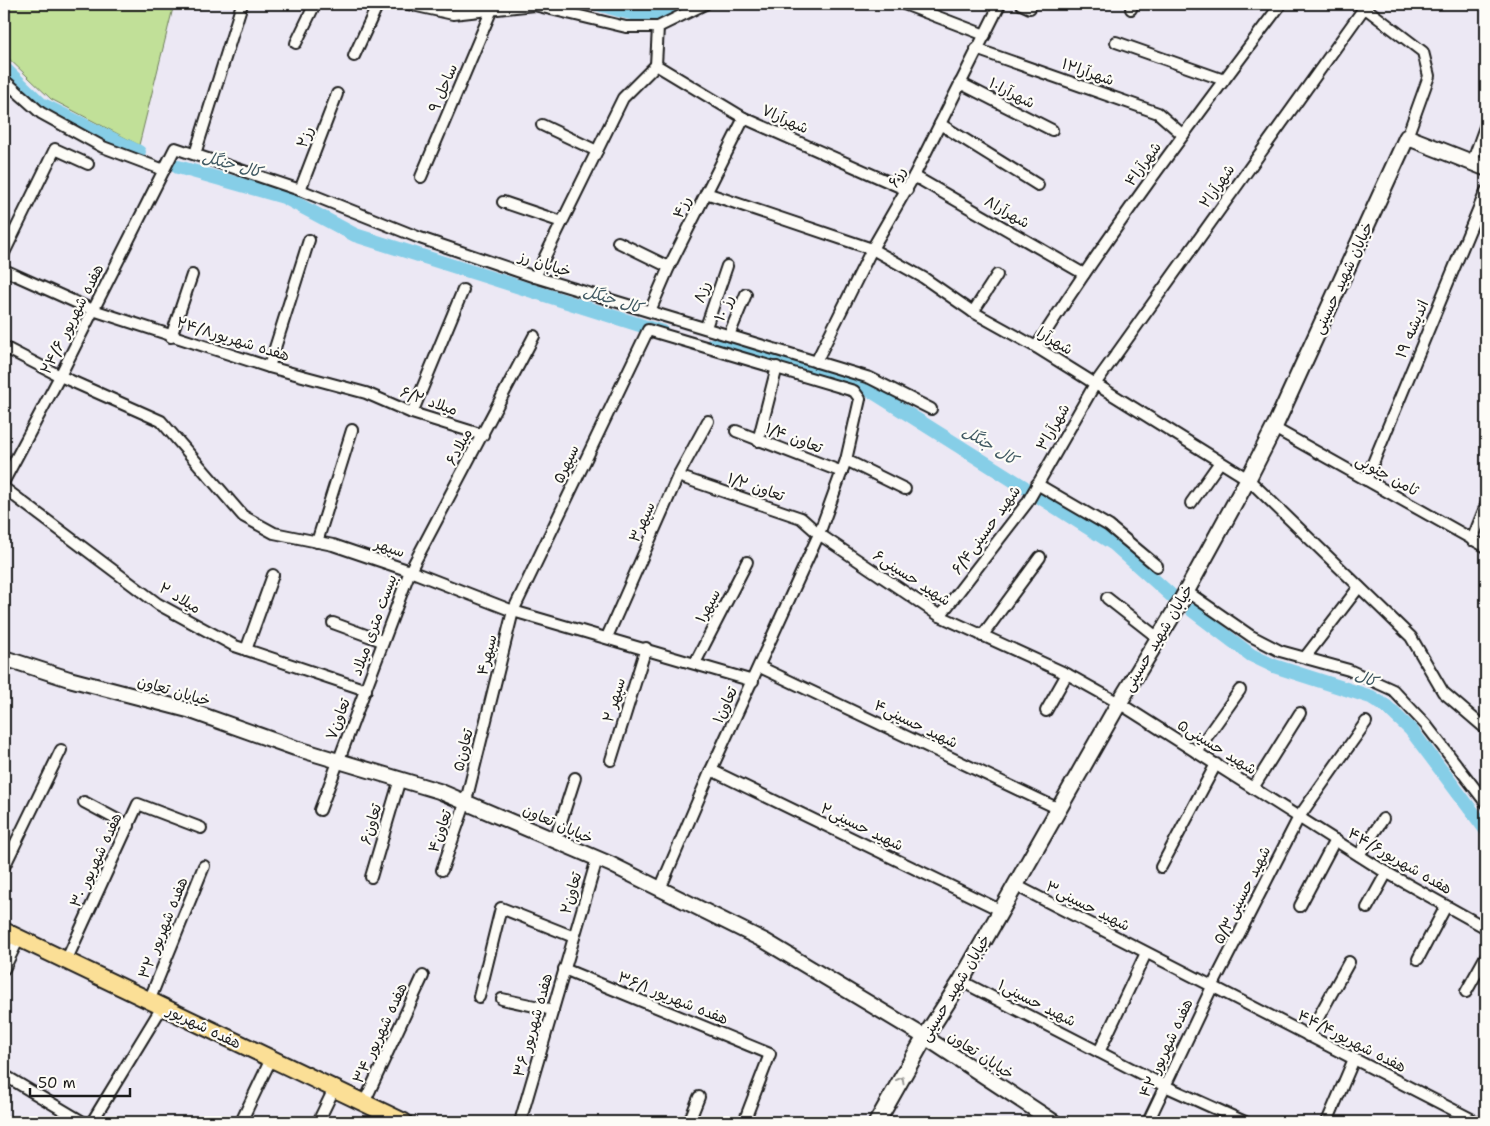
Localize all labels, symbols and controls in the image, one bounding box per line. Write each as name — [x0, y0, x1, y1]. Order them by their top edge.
street label: شهرآرا۱۲ — [1059, 54, 1117, 90]
street label: ساحل ۹ — [424, 61, 462, 115]
street label: شهرآرا۱۰ — [986, 73, 1038, 113]
street label: شهرآرا۷ — [758, 100, 812, 138]
street label: رز۲ — [292, 123, 318, 151]
street label: شهرآرا۴ — [1120, 138, 1166, 190]
water label: کال جنگل — [200, 146, 267, 183]
street label: شهرآرا۲ — [1195, 160, 1239, 212]
street label: رز۶ — [883, 163, 911, 191]
street label: شهرآرا۸ — [981, 191, 1033, 233]
street label: رز۴ — [668, 192, 696, 222]
street label: خیابان شهید حسینی — [1308, 219, 1378, 337]
street label: خیابان رز — [515, 246, 574, 282]
street label: هفده شهریور ۲۴/۶ — [36, 260, 108, 378]
street label: رز۸ — [689, 278, 715, 306]
water label: کال جنگل — [581, 280, 648, 319]
street label: رز ۱۰ — [710, 292, 738, 324]
street label: اندیشه ۱۹ — [1391, 297, 1433, 361]
street label: هفده شهریور۲۴/۸ — [174, 312, 292, 366]
street label: شهرآرا — [1033, 322, 1077, 360]
street label: میلاد ۶/۲ — [398, 382, 460, 420]
street label: شهرآرا۳ — [1032, 400, 1074, 454]
street label: تعاون ۱/۴ — [762, 418, 826, 458]
water label: کال جنگل — [959, 420, 1024, 472]
street label: میلاد۶ — [441, 425, 477, 469]
street label: سپهر۵ — [548, 441, 584, 487]
street label: ثامن جنوبی — [1352, 450, 1423, 501]
street label: تعاون ۱/۲ — [725, 468, 788, 506]
street label: شهید حسینی۶/۴ — [947, 482, 1025, 578]
street label: سپهر۳ — [624, 498, 660, 546]
street label: سپهر — [371, 533, 408, 562]
street label: شهید حسینی۶ — [869, 545, 955, 611]
street label: بیست متری میلاد — [346, 572, 402, 678]
street label: میلاد ۲ — [156, 578, 204, 618]
street label: خیابان شهید حسینی — [1118, 581, 1198, 695]
street label: سپهر۱ — [691, 586, 725, 626]
street label: سپهر۴ — [472, 632, 502, 678]
water label: کال — [1352, 664, 1383, 693]
street label: خیابان تعاون — [135, 671, 213, 711]
street label: سپهر ۲ — [598, 675, 630, 725]
street label: تعاون۱ — [708, 683, 742, 727]
street label: تعاون۷ — [321, 695, 355, 743]
street label: شهید حسینی۴ — [871, 695, 961, 753]
street label: شهید حسینی۵ — [1174, 715, 1260, 779]
street label: تعاون۵ — [448, 726, 478, 773]
street label: شهید حسینی۲ — [817, 798, 907, 856]
street label: خیابان تعاون — [520, 800, 596, 848]
street label: تعاون۶ — [356, 801, 387, 847]
street label: تعاون۴ — [423, 806, 457, 855]
street label: هفده شهریور ۳۰ — [65, 809, 127, 911]
street label: هفده شهریور۴۴/۶ — [1344, 823, 1456, 899]
street label: شهید حسینی۵/۳ — [1209, 843, 1275, 947]
street label: تعاون۲ — [555, 869, 587, 916]
street label: هفده شهریور ۳۲ — [134, 874, 192, 982]
street label: شهید حسینی۳ — [1043, 876, 1133, 936]
street label: خیابان شهید حسینی — [915, 931, 995, 1045]
street label: هفده شهریور ۳۶/۱ — [615, 967, 731, 1029]
street label: هفده شهریور ۳۶ — [509, 971, 557, 1079]
street label: شهید حسینی۱ — [995, 975, 1079, 1031]
street label: هفده شهریور ۳۴ — [348, 979, 412, 1087]
street label: هفده شهریور ۴۲ — [1134, 995, 1198, 1101]
street label: هفده شهریور — [163, 1000, 244, 1054]
street label: هفده شهریور۴۴/۴ — [1294, 1005, 1410, 1077]
street label: خیابان تعاون — [944, 1026, 1018, 1084]
scale bar — [30, 1066, 130, 1098]
text: 50 m — [38, 1073, 76, 1093]
one-way arrow — [895, 1076, 905, 1085]

